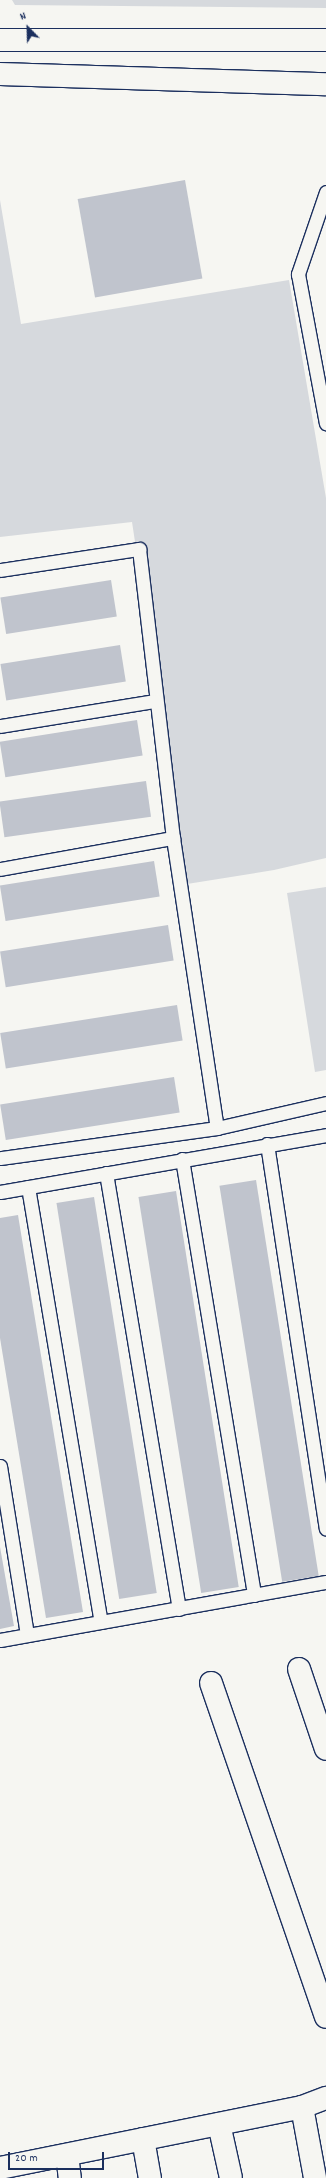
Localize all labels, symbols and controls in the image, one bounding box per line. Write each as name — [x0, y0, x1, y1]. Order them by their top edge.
north arrow — [8, 8, 48, 48]
text: N — [18, 9, 29, 25]
scale bar — [10, 2144, 106, 2170]
text: 20 m — [15, 2150, 38, 2167]

